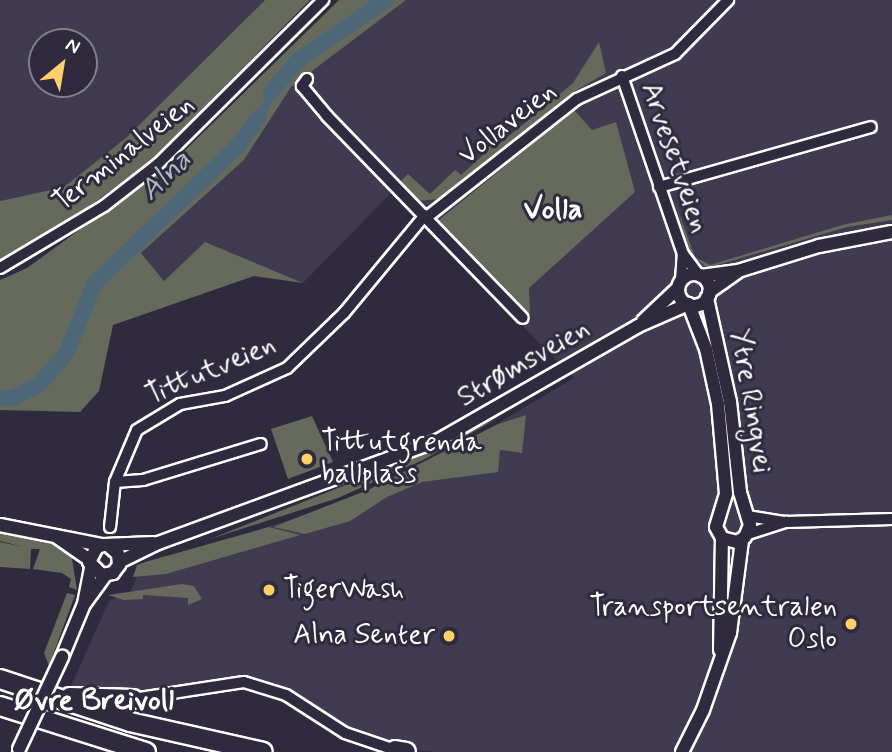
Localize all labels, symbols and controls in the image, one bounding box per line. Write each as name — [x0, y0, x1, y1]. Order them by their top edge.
north arrow — [28, 28, 98, 98]
text: N — [61, 32, 84, 60]
street label: Vollaveien — [452, 75, 564, 173]
street label: Arvesetveien — [633, 78, 715, 238]
street label: Terminalveien — [47, 88, 201, 220]
water label: Alna — [133, 143, 199, 209]
district label: Volla — [523, 192, 583, 228]
street label: Strømsveien — [452, 313, 596, 415]
street label: Ytre Ringvei — [722, 326, 778, 476]
street label: Tittutveien — [141, 329, 281, 413]
place label: Tittutgrenda ballplass — [321, 426, 482, 492]
marker: Tittutgrenda ballplass — [299, 451, 315, 467]
place label: TigerWash — [283, 573, 404, 607]
marker: TigerWash — [261, 582, 277, 598]
place label: Transportsentralen Oslo — [589, 591, 837, 657]
marker: Transportsentralen Oslo — [843, 616, 859, 632]
place label: Alna Senter — [291, 619, 435, 653]
marker: Alna Senter — [441, 628, 457, 644]
district label: Øvre Breivoll — [14, 683, 174, 719]

